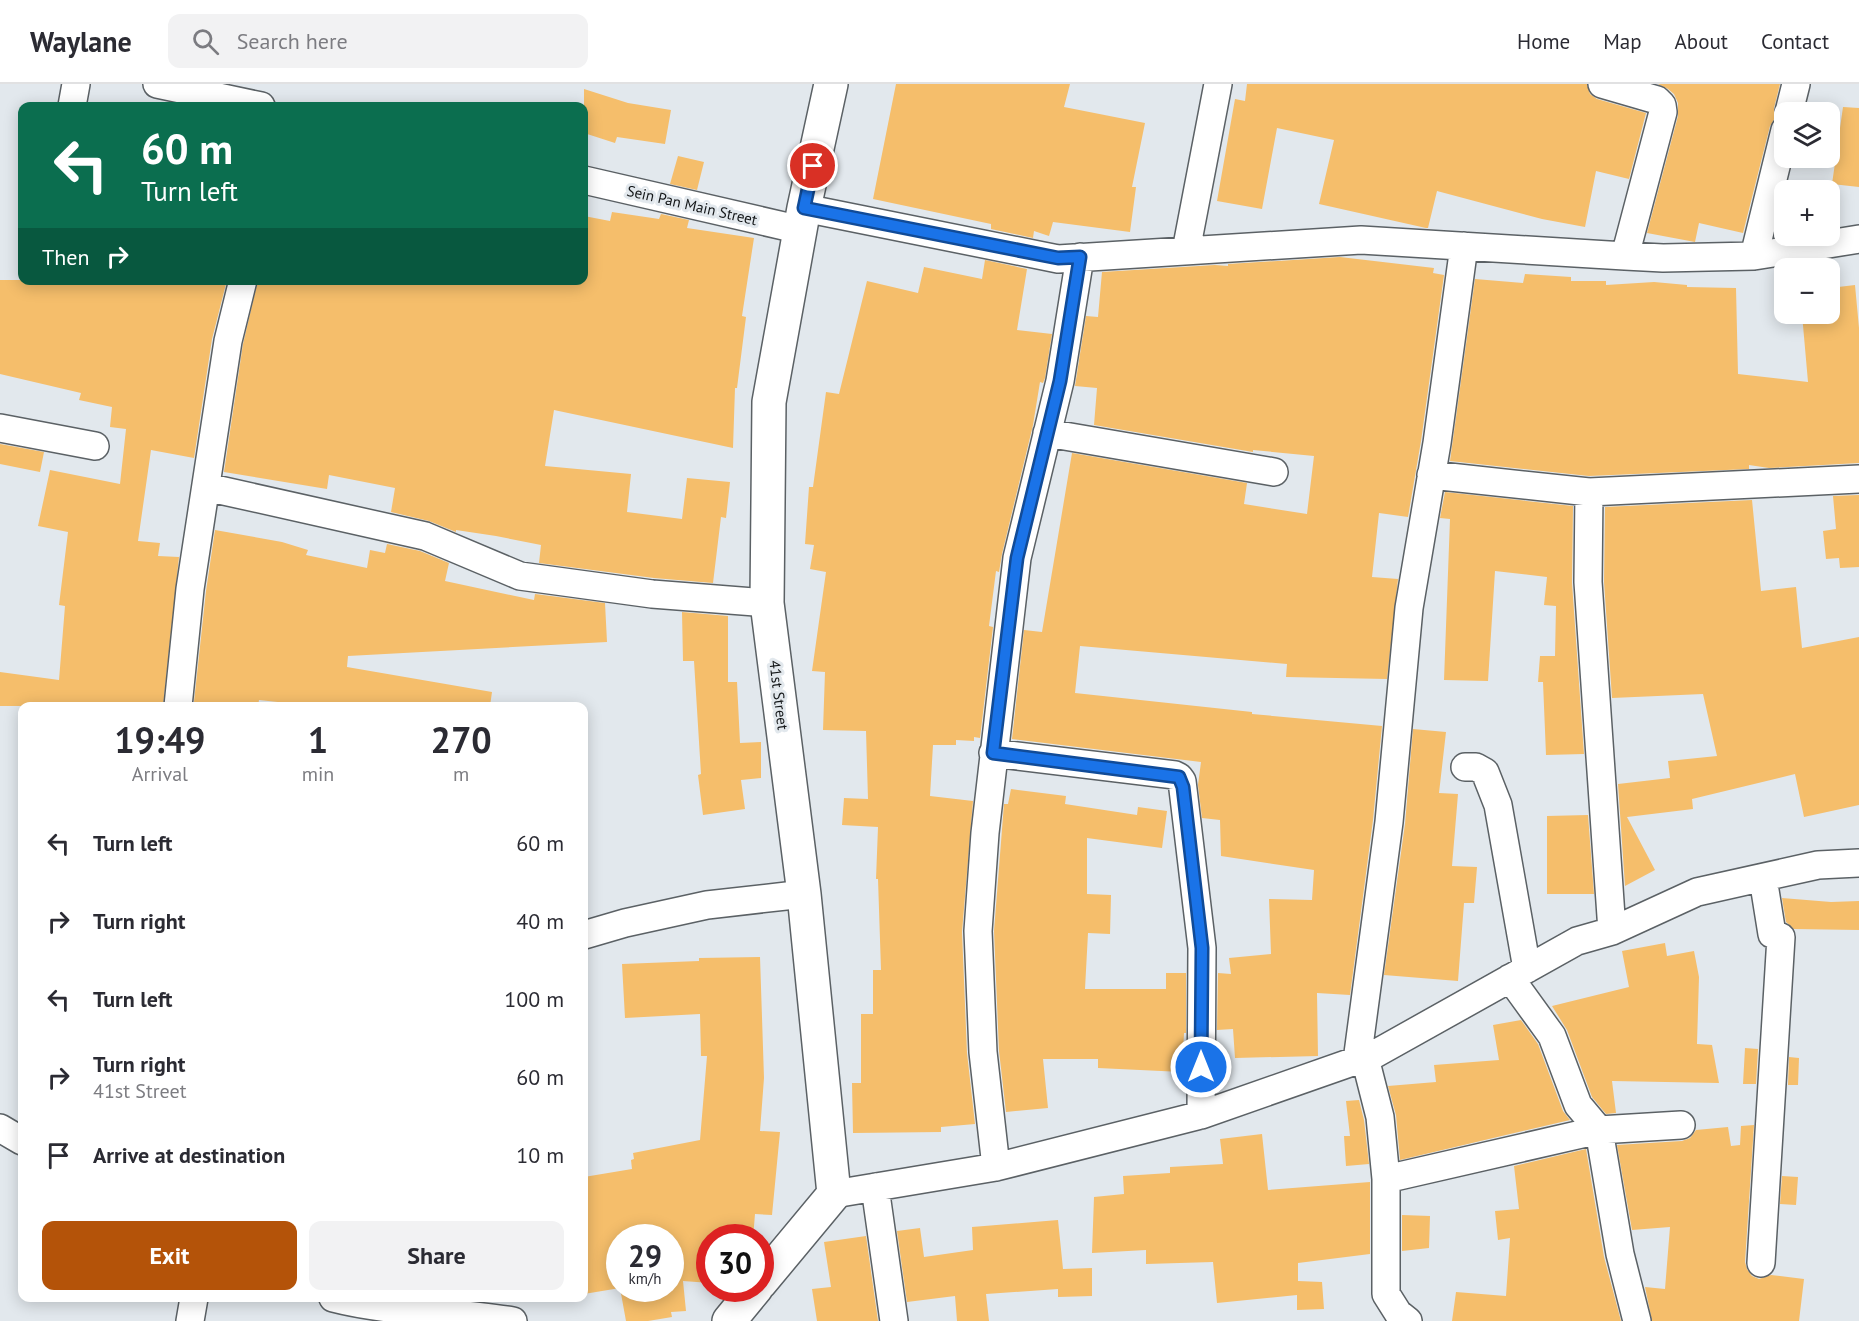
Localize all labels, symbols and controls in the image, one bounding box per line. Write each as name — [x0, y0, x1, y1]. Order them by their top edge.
search box — [168, 14, 588, 68]
text: Waylane — [30, 23, 132, 60]
icon: search — [189, 25, 222, 58]
text: Search here — [237, 27, 348, 55]
text: Home — [1517, 28, 1570, 55]
text: Map — [1603, 28, 1642, 55]
text: About — [1675, 28, 1728, 55]
text: Contact — [1761, 28, 1829, 55]
map controls — [1774, 102, 1840, 324]
button: layers — [1774, 102, 1840, 168]
text: 60 m — [141, 121, 233, 176]
icon: left — [42, 126, 120, 204]
pin — [787, 140, 838, 191]
icon: arrive — [796, 149, 829, 182]
text: Turn left — [141, 174, 238, 208]
button: + — [1774, 180, 1840, 246]
street label: Sein Pan Main Street — [625, 181, 759, 229]
icon: right — [101, 240, 134, 273]
text: Then — [42, 243, 89, 271]
button: − — [1774, 258, 1840, 324]
street label: 41st Street — [765, 659, 793, 731]
text: 19:49 — [114, 716, 206, 763]
text: 1 — [308, 716, 328, 763]
text: 270 — [431, 716, 492, 763]
text: Arrival — [132, 761, 188, 787]
text: min — [302, 761, 334, 787]
text: m — [453, 761, 469, 787]
icon: left — [42, 827, 75, 860]
text: Turn left — [93, 829, 173, 857]
text: 60 m — [516, 829, 564, 857]
icon: right — [42, 905, 75, 938]
text: Turn right — [93, 907, 185, 935]
text: 40 m — [516, 907, 564, 935]
icon: left — [42, 983, 75, 1016]
text: Turn left — [93, 985, 173, 1013]
text: 100 m — [504, 985, 564, 1013]
position arrow — [1169, 1035, 1233, 1099]
text: Turn right — [93, 1050, 185, 1078]
icon: right — [42, 1061, 75, 1094]
text: 60 m — [516, 1063, 564, 1091]
text: 41st Street — [93, 1078, 186, 1104]
icon: arrive — [42, 1139, 75, 1172]
text: Arrive at destination — [93, 1141, 285, 1169]
text: 10 m — [516, 1141, 564, 1169]
button: Exit — [42, 1221, 297, 1290]
button: Share — [309, 1221, 564, 1290]
speed limit sign: 30 — [696, 1224, 774, 1302]
text: 29 — [628, 1236, 662, 1275]
text: km/h — [629, 1269, 661, 1288]

